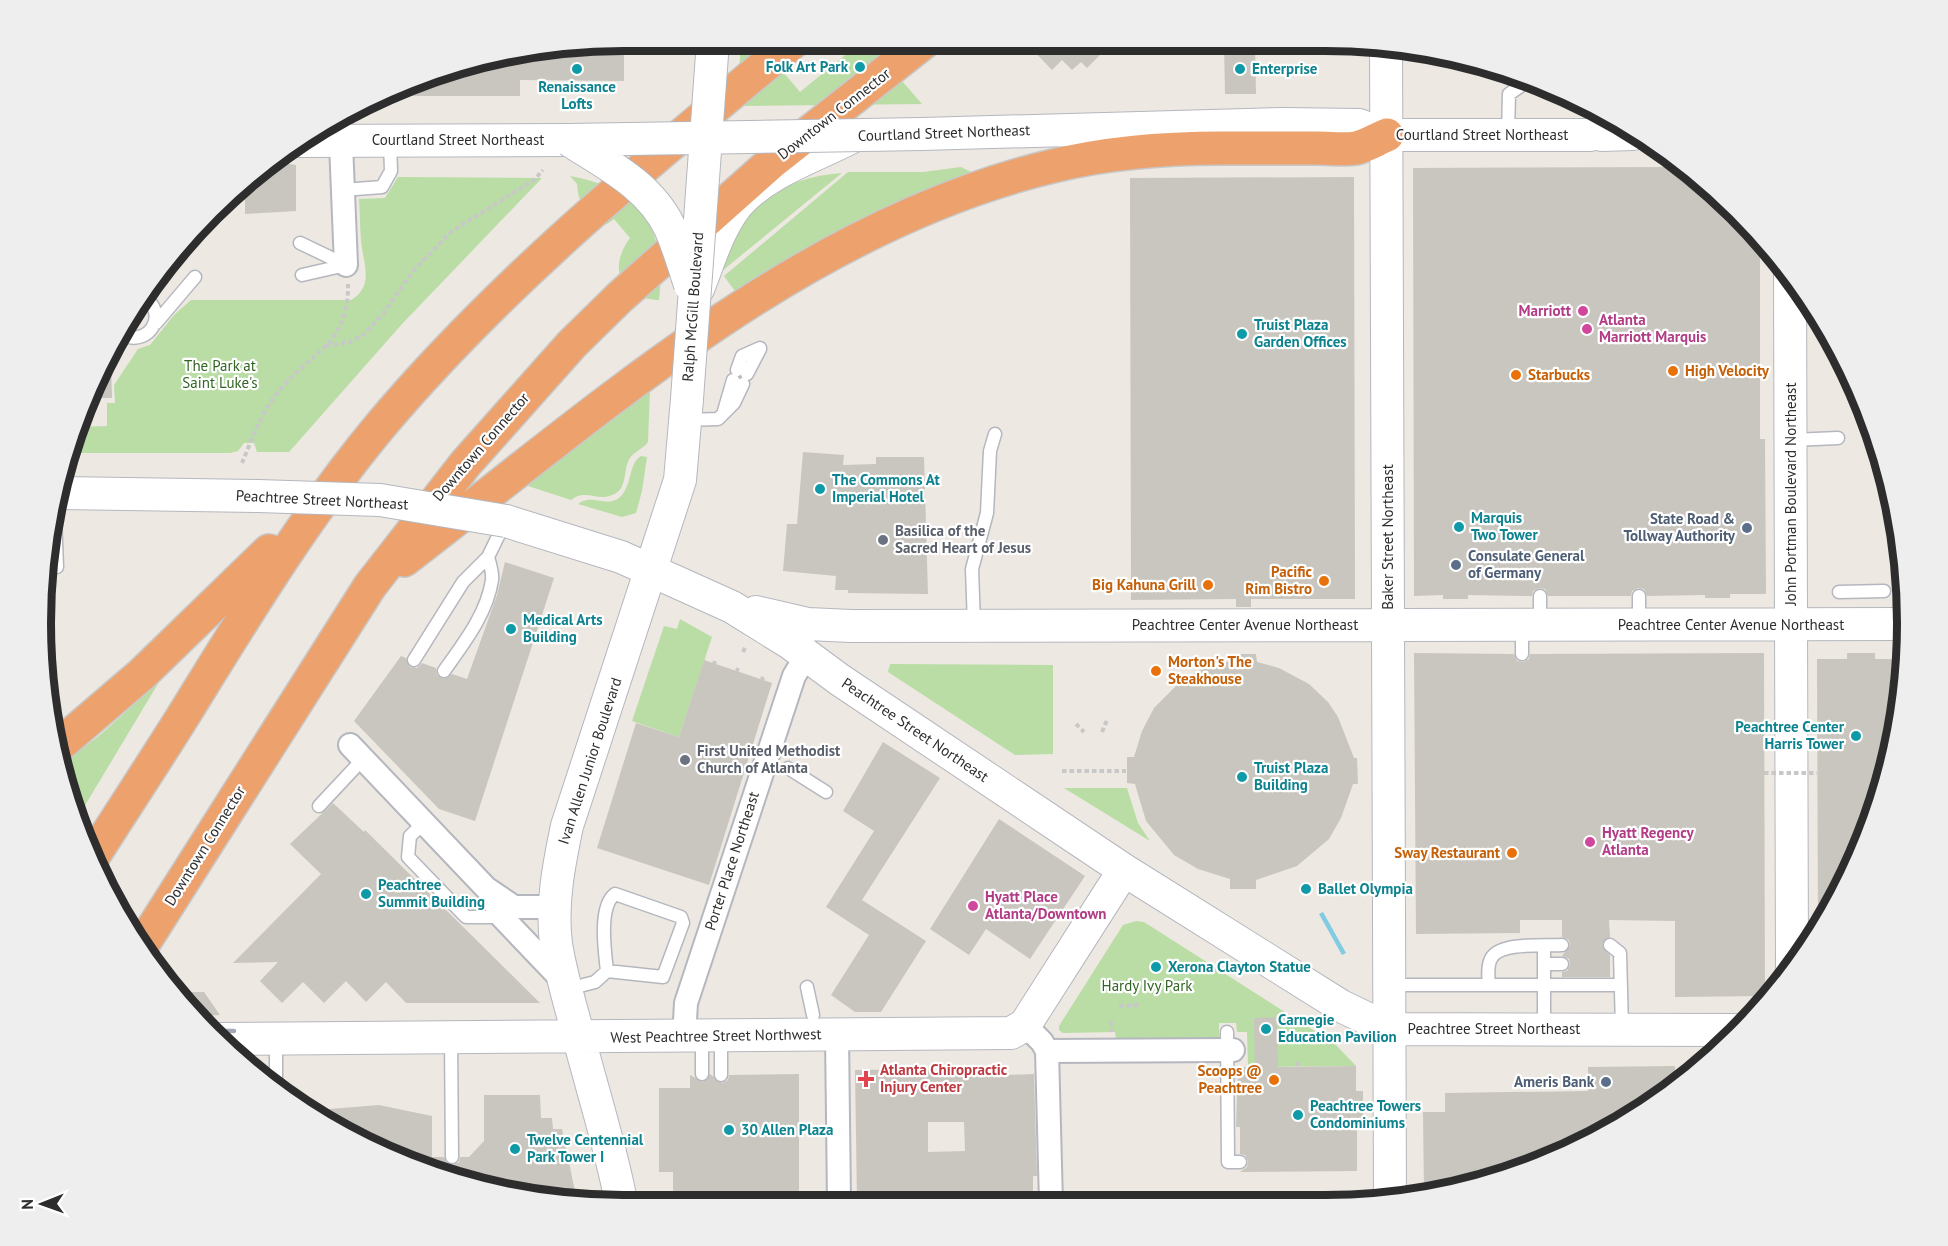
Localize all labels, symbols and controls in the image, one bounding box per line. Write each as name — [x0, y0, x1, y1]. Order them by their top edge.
place label: Folk Art Park — [766, 57, 849, 76]
place label: Enterprise — [1252, 59, 1318, 78]
marker: Folk Art Park — [853, 60, 867, 74]
marker: Renaissance Lofts — [570, 62, 584, 76]
marker: Enterprise — [1233, 62, 1247, 76]
street label: Downtown Connector — [774, 64, 894, 163]
place label: Renaissance Lofts — [538, 77, 616, 113]
street label: Courtland Street Northeast — [857, 120, 1031, 145]
street label: Courtland Street Northeast — [1396, 125, 1568, 144]
street label: Courtland Street Northeast — [372, 130, 544, 149]
street label: Ralph McGill Boulevard — [678, 232, 707, 382]
place label: Marriott — [1519, 301, 1572, 320]
marker: Marriott — [1576, 304, 1590, 318]
place label: Atlanta Marriott Marquis — [1599, 310, 1706, 346]
place label: Truist Plaza Garden Offices — [1254, 315, 1347, 351]
marker: Atlanta Marriott Marquis — [1580, 322, 1594, 336]
marker: Truist Plaza Garden Offices — [1235, 327, 1249, 341]
park label: The Park at Saint Luke's — [182, 356, 258, 392]
place label: High Velocity — [1685, 361, 1770, 380]
marker: High Velocity — [1666, 364, 1680, 378]
place label: Starbucks — [1528, 365, 1590, 384]
marker: Starbucks — [1509, 368, 1523, 382]
street label: John Portman Boulevard Northeast — [1781, 382, 1800, 607]
street label: Downtown Connector — [428, 388, 533, 505]
street label: Baker Street Northeast — [1378, 464, 1397, 610]
place label: The Commons At Imperial Hotel — [832, 470, 940, 506]
marker: The Commons At Imperial Hotel — [813, 482, 827, 496]
street label: Peachtree Street Northeast — [235, 485, 409, 514]
place label: Marquis Two Tower — [1471, 508, 1538, 544]
place label: State Road & Tollway Authority — [1623, 509, 1736, 545]
marker: Marquis Two Tower — [1452, 520, 1466, 534]
place label: Basilica of the Sacred Heart of Jesus — [895, 521, 1031, 557]
marker: State Road & Tollway Authority — [1740, 521, 1754, 535]
marker: Basilica of the Sacred Heart of Jesus — [876, 533, 890, 547]
place label: Consulate General of Germany — [1468, 546, 1585, 582]
marker: Consulate General of Germany — [1449, 558, 1463, 572]
place label: Pacific Rim Bistro — [1245, 562, 1313, 598]
marker: Pacific Rim Bistro — [1317, 574, 1331, 588]
place label: Big Kahuna Grill — [1092, 575, 1197, 594]
marker: Big Kahuna Grill — [1201, 578, 1215, 592]
place label: Medical Arts Building — [523, 610, 603, 646]
street label: Peachtree Center Avenue Northeast — [1132, 615, 1358, 634]
street label: Peachtree Center Avenue Northeast — [1618, 615, 1844, 634]
marker: Medical Arts Building — [504, 622, 518, 636]
place label: Morton's The Steakhouse — [1168, 652, 1252, 688]
marker: Morton's The Steakhouse — [1149, 664, 1163, 678]
street label: Peachtree Street Northeast — [838, 673, 992, 786]
street label: Ivan Allen Junior Boulevard — [554, 675, 625, 847]
place label: Peachtree Center Harris Tower — [1735, 717, 1845, 753]
marker: Peachtree Center Harris Tower — [1849, 729, 1863, 743]
place label: First United Methodist Church of Atlanta — [697, 741, 841, 777]
marker: First United Methodist Church of Atlanta — [678, 753, 692, 767]
place label: Truist Plaza Building — [1254, 758, 1328, 794]
marker: Truist Plaza Building — [1235, 770, 1249, 784]
street label: Downtown Connector — [160, 782, 249, 909]
street label: Porter Place Northeast — [700, 789, 763, 933]
place label: Hyatt Regency Atlanta — [1602, 823, 1694, 859]
marker: Hyatt Regency Atlanta — [1583, 835, 1597, 849]
place label: Sway Restaurant — [1394, 843, 1501, 862]
marker: Sway Restaurant — [1505, 846, 1519, 860]
place label: Peachtree Summit Building — [378, 875, 485, 911]
place label: Ballet Olympia — [1318, 879, 1413, 898]
marker: Ballet Olympia — [1299, 882, 1313, 896]
marker: Peachtree Summit Building — [359, 887, 373, 901]
place label: Hyatt Place Atlanta/Downtown — [985, 887, 1106, 923]
marker: Hyatt Place Atlanta/Downtown — [966, 899, 980, 913]
place label: Xerona Clayton Statue — [1168, 957, 1311, 976]
marker: Xerona Clayton Statue — [1149, 960, 1163, 974]
park label: Hardy Ivy Park — [1102, 976, 1193, 995]
place label: Carnegie Education Pavilion — [1278, 1010, 1397, 1046]
street label: Peachtree Street Northeast — [1408, 1019, 1580, 1038]
marker: Carnegie Education Pavilion — [1259, 1022, 1273, 1036]
street label: West Peachtree Street Northwest — [610, 1024, 822, 1047]
place label: Atlanta Chiropractic Injury Center — [880, 1060, 1008, 1096]
place label: Scoops @ Peachtree — [1198, 1061, 1262, 1097]
marker: Atlanta Chiropractic Injury Center — [857, 1070, 875, 1088]
place label: Ameris Bank — [1514, 1072, 1595, 1091]
marker: Scoops @ Peachtree — [1267, 1073, 1281, 1087]
marker: Ameris Bank — [1599, 1075, 1613, 1089]
place label: Peachtree Towers Condominiums — [1310, 1096, 1421, 1132]
marker: Peachtree Towers Condominiums — [1291, 1108, 1305, 1122]
place label: 30 Allen Plaza — [741, 1120, 833, 1139]
marker: 30 Allen Plaza — [722, 1123, 736, 1137]
place label: Twelve Centennial Park Tower I — [527, 1130, 644, 1166]
marker: Twelve Centennial Park Tower I — [508, 1142, 522, 1156]
north arrow — [12, 1174, 72, 1234]
text: N — [17, 1199, 37, 1210]

